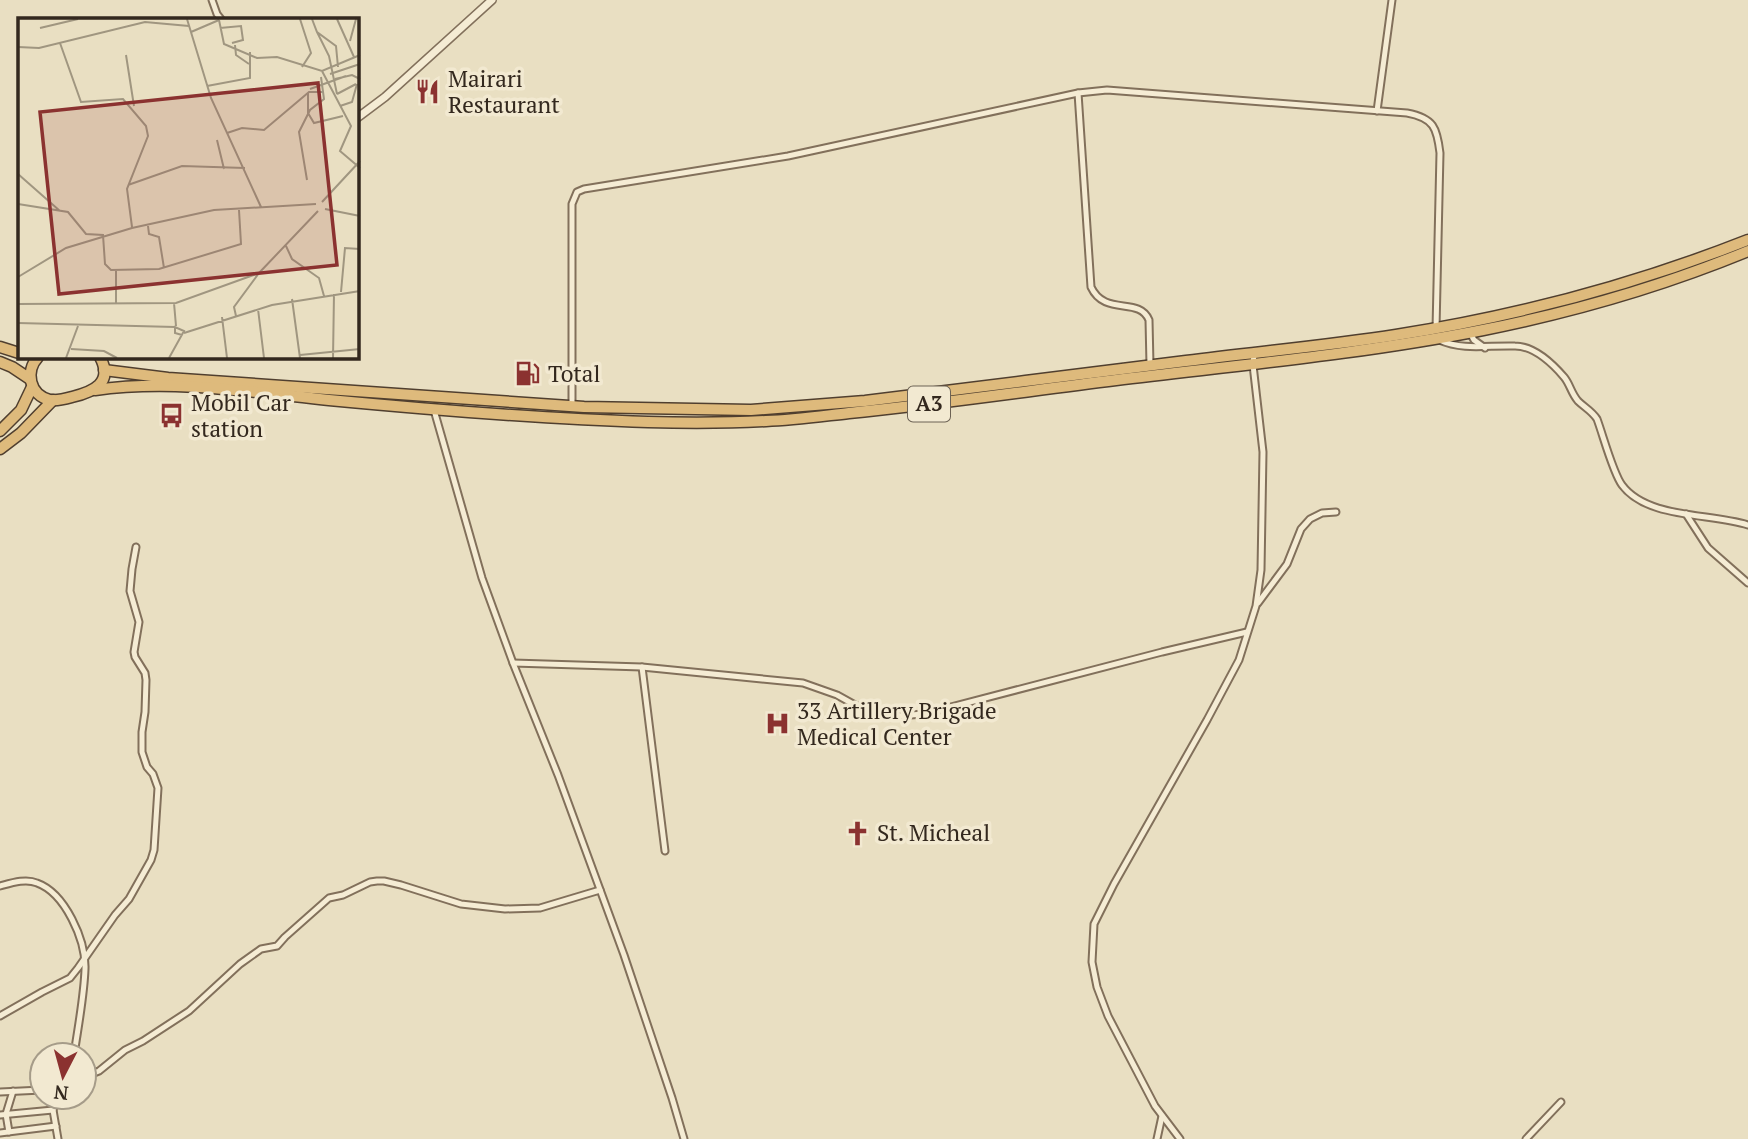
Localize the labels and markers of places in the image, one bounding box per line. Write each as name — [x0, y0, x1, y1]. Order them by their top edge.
place label: Mairari Restaurant — [448, 63, 560, 120]
restaurant icon: Mairari Restaurant — [414, 78, 442, 106]
place label: Total — [548, 358, 600, 389]
fuel station icon: Total — [514, 360, 542, 388]
place label: Mobil Car station — [191, 387, 291, 444]
bus stop icon: Mobil Car station — [157, 402, 185, 430]
place label: 33 Artillery Brigade Medical Center — [797, 695, 996, 752]
hospital icon: 33 Artillery Brigade Medical Center — [763, 710, 791, 738]
place label: St. Micheal — [877, 817, 990, 848]
church icon: St. Micheal — [843, 819, 871, 847]

